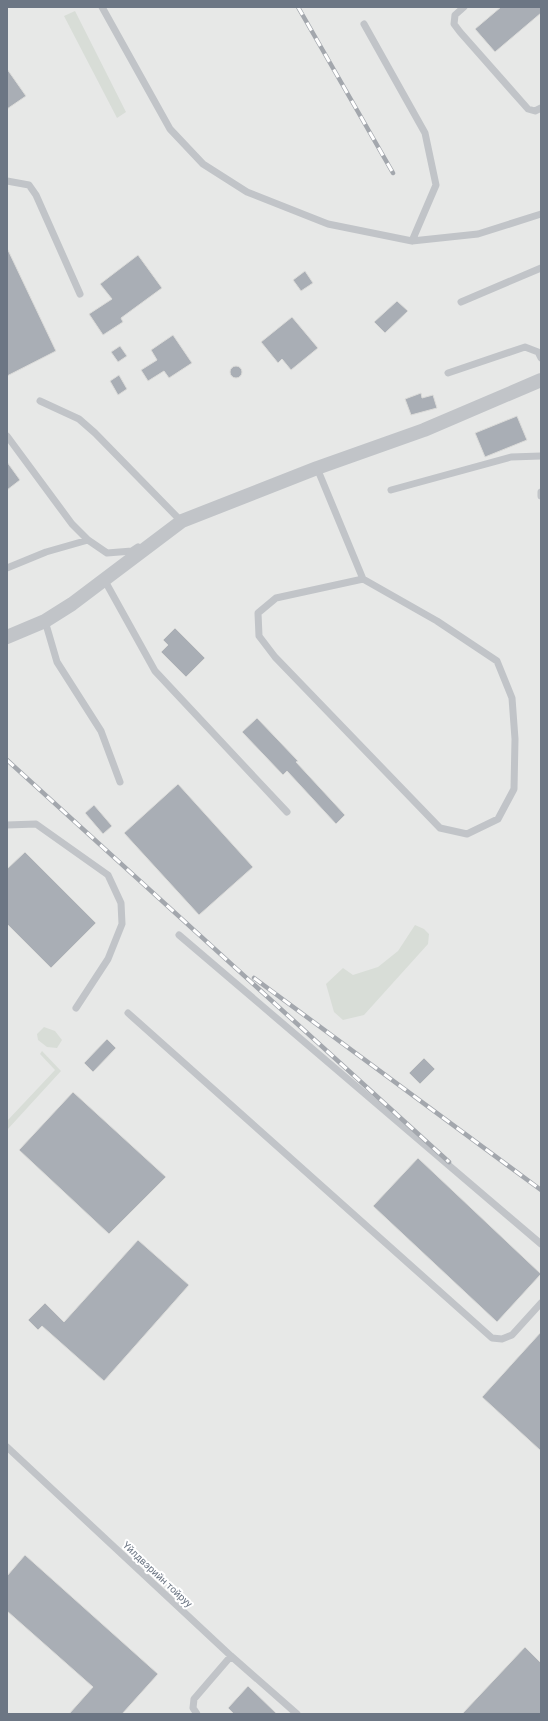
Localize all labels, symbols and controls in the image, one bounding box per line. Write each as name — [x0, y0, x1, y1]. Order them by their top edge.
street label: Үйлдвэрийн тойруу — [121, 1539, 195, 1610]

